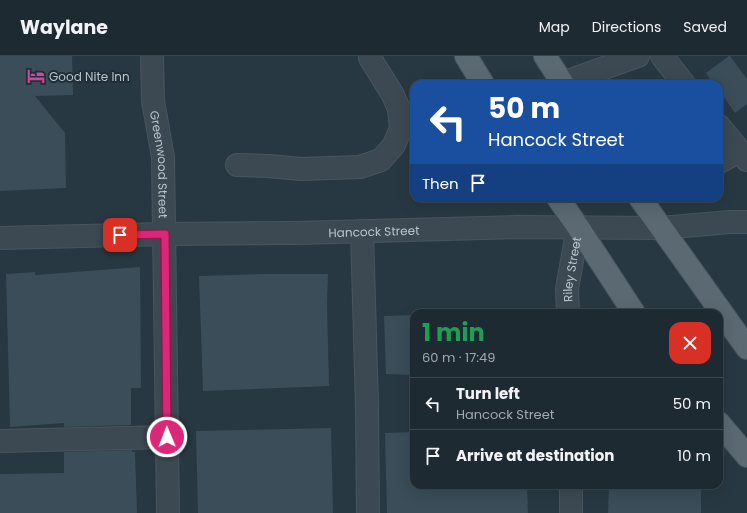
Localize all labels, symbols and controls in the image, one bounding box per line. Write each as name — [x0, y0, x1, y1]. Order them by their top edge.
text: Waylane — [20, 14, 108, 41]
text: Map — [539, 17, 570, 37]
text: Directions — [592, 17, 661, 37]
text: Saved — [683, 17, 727, 37]
hotel icon: Good Nite Inn — [26, 66, 46, 86]
place label: Good Nite Inn — [49, 68, 130, 85]
text: 50 m — [488, 89, 560, 128]
icon: left — [422, 96, 474, 148]
street label: Greenwood Street — [146, 109, 172, 218]
text: Hancock Street — [488, 127, 624, 152]
icon: arrive — [467, 172, 489, 194]
text: Then — [422, 173, 459, 194]
pin — [103, 218, 137, 252]
street label: Hancock Street — [328, 221, 420, 241]
icon: arrive — [109, 224, 131, 246]
street label: Riley Street — [558, 235, 585, 302]
text: 1 min — [422, 316, 485, 349]
button: close — [669, 322, 711, 364]
text: 60 m · 17:49 — [422, 348, 495, 367]
text: Turn left — [456, 383, 520, 404]
icon: left — [422, 393, 444, 415]
text: 50 m — [673, 393, 711, 414]
text: Hancock Street — [456, 405, 554, 424]
position arrow — [146, 416, 188, 458]
icon: arrive — [422, 445, 444, 467]
text: Arrive at destination — [456, 445, 614, 466]
text: 10 m — [677, 445, 711, 466]

